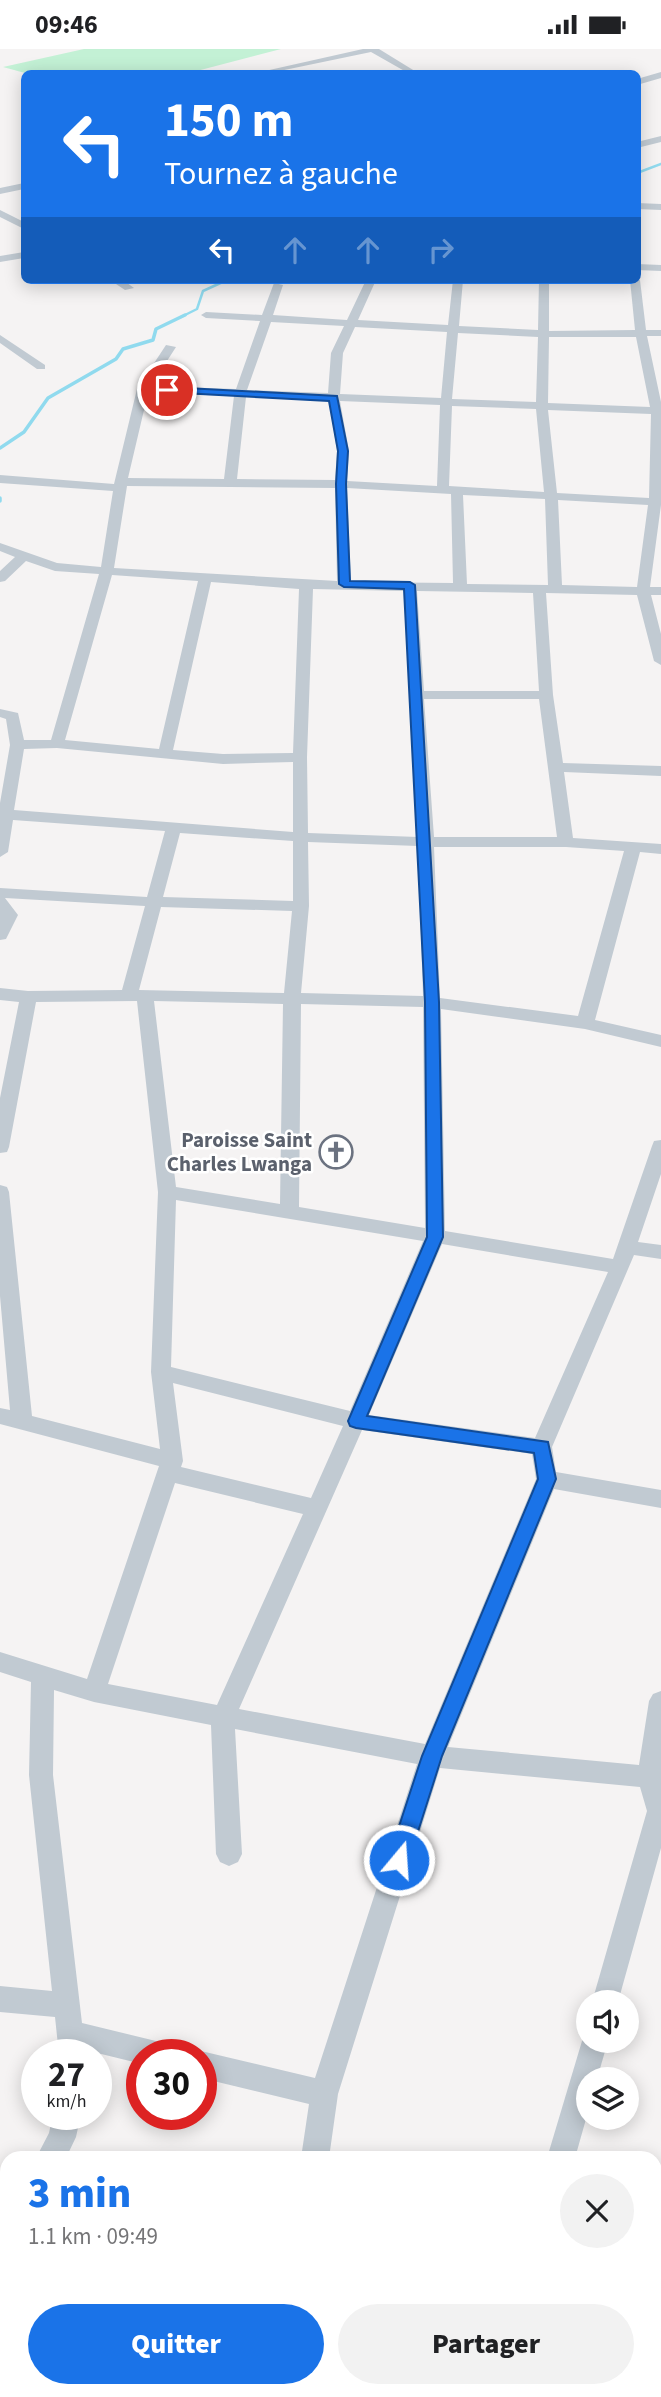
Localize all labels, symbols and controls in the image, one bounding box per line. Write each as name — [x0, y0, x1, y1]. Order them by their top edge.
text: 09:46 — [35, 6, 98, 43]
text: 150 m — [164, 86, 293, 156]
icon: left — [49, 98, 140, 189]
text: Tournez à gauche — [164, 151, 398, 197]
icon: left — [203, 231, 241, 269]
icon: ahead — [276, 231, 314, 269]
icon: ahead — [349, 231, 387, 269]
icon: right — [422, 231, 460, 269]
pin — [137, 360, 197, 420]
icon: arrive — [148, 371, 186, 409]
place label: Paroisse Saint Charles Lwanga — [167, 1125, 312, 1179]
church icon: Paroisse Saint Charles Lwanga — [317, 1133, 355, 1171]
position arrow — [362, 1823, 436, 1897]
map controls — [576, 1990, 639, 2130]
button: sound — [576, 1990, 639, 2053]
speed limit sign: 30 — [126, 2039, 217, 2130]
text: 27 — [48, 2050, 85, 2100]
button: layers — [576, 2067, 639, 2130]
text: km/h — [47, 2089, 86, 2114]
text: 3 min — [28, 2164, 131, 2224]
button: close — [560, 2174, 634, 2248]
text: 1.1 km · 09:49 — [28, 2220, 158, 2253]
button: Quitter — [28, 2304, 324, 2384]
button: Partager — [338, 2304, 634, 2384]

